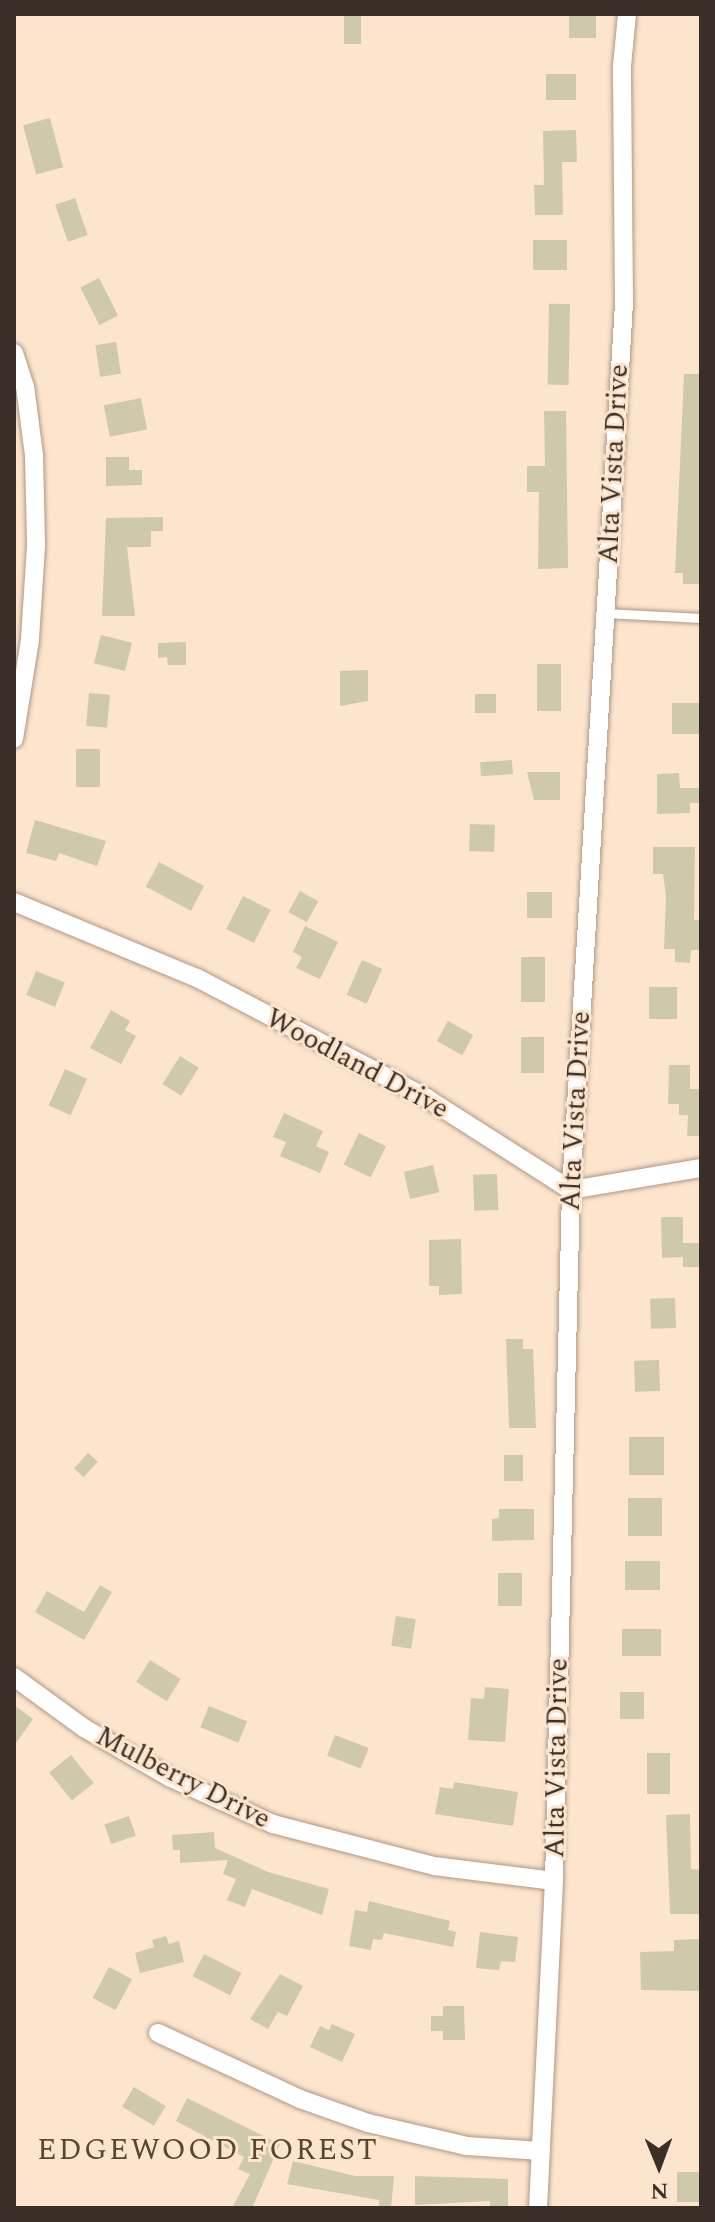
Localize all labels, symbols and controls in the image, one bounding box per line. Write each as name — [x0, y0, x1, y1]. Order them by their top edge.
street label: Alta Vista Drive — [592, 363, 636, 565]
street label: Woodland Drive — [260, 1002, 454, 1126]
street label: Alta Vista Drive — [554, 1010, 598, 1212]
street label: Alta Vista Drive — [538, 1658, 576, 1858]
street label: Mulberry Drive — [90, 1720, 276, 1836]
north arrow — [619, 2126, 699, 2206]
district label: EDGEWOOD FOREST — [37, 2132, 379, 2168]
text: N — [650, 2174, 669, 2207]

